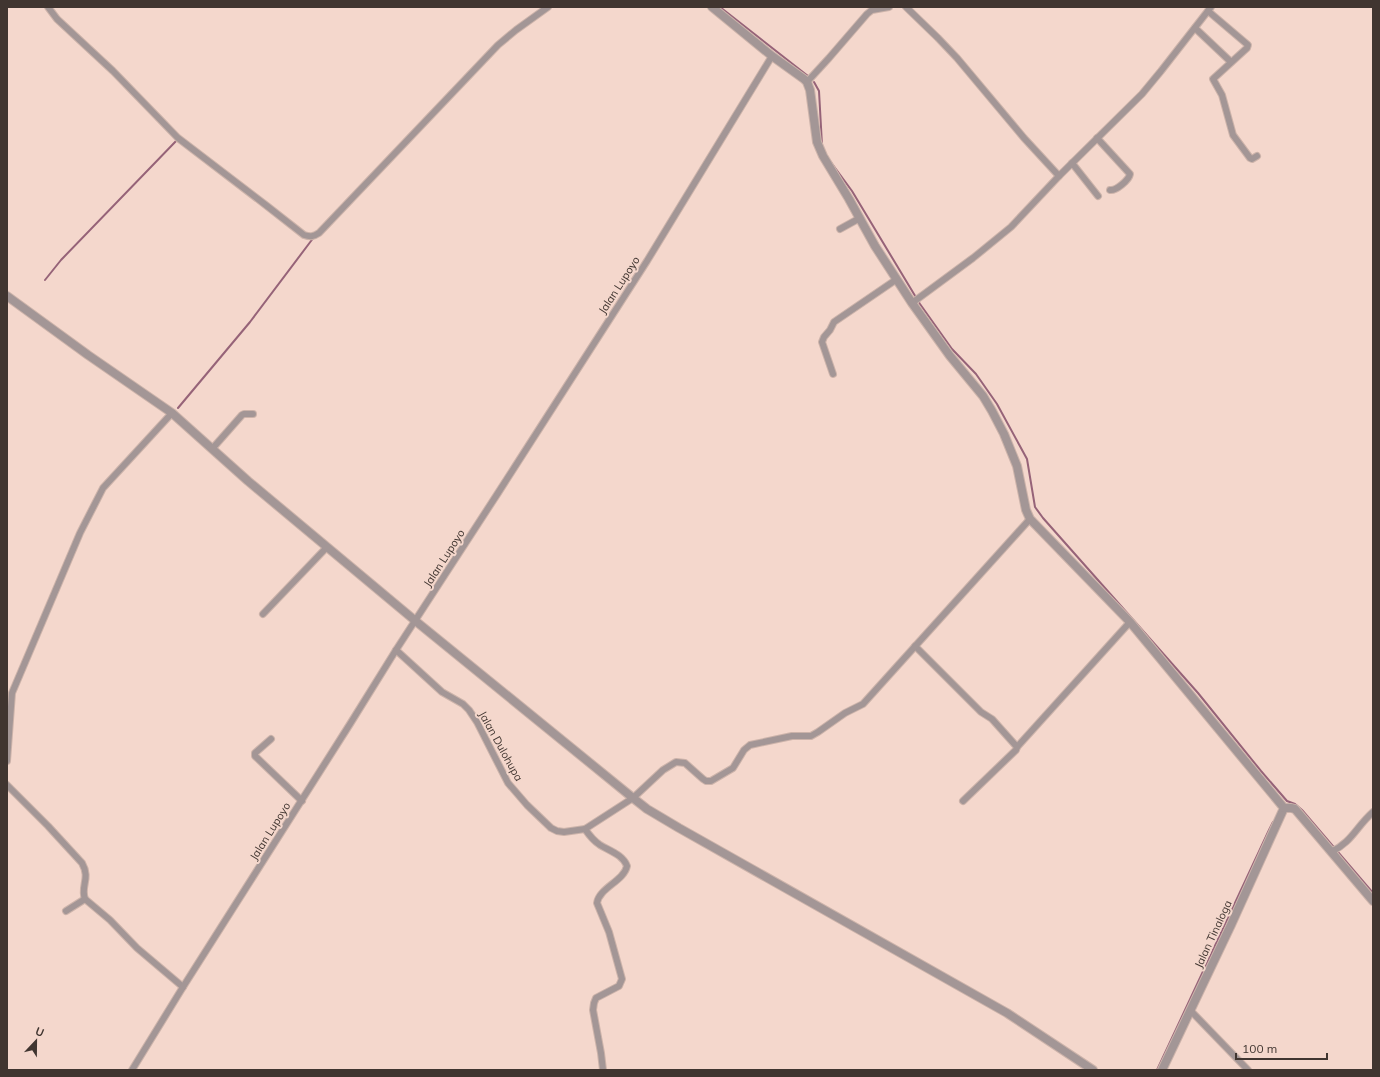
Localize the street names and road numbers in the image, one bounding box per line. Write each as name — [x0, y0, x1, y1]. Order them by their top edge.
street label: Jalan Lupoyo — [595, 254, 643, 316]
street label: Jalan Lupoyo — [420, 527, 468, 589]
street label: Jalan Dulohupa — [476, 708, 526, 784]
street label: Jalan Lupoyo — [247, 799, 293, 863]
street label: Jalan Tinaloga — [1191, 898, 1235, 970]

